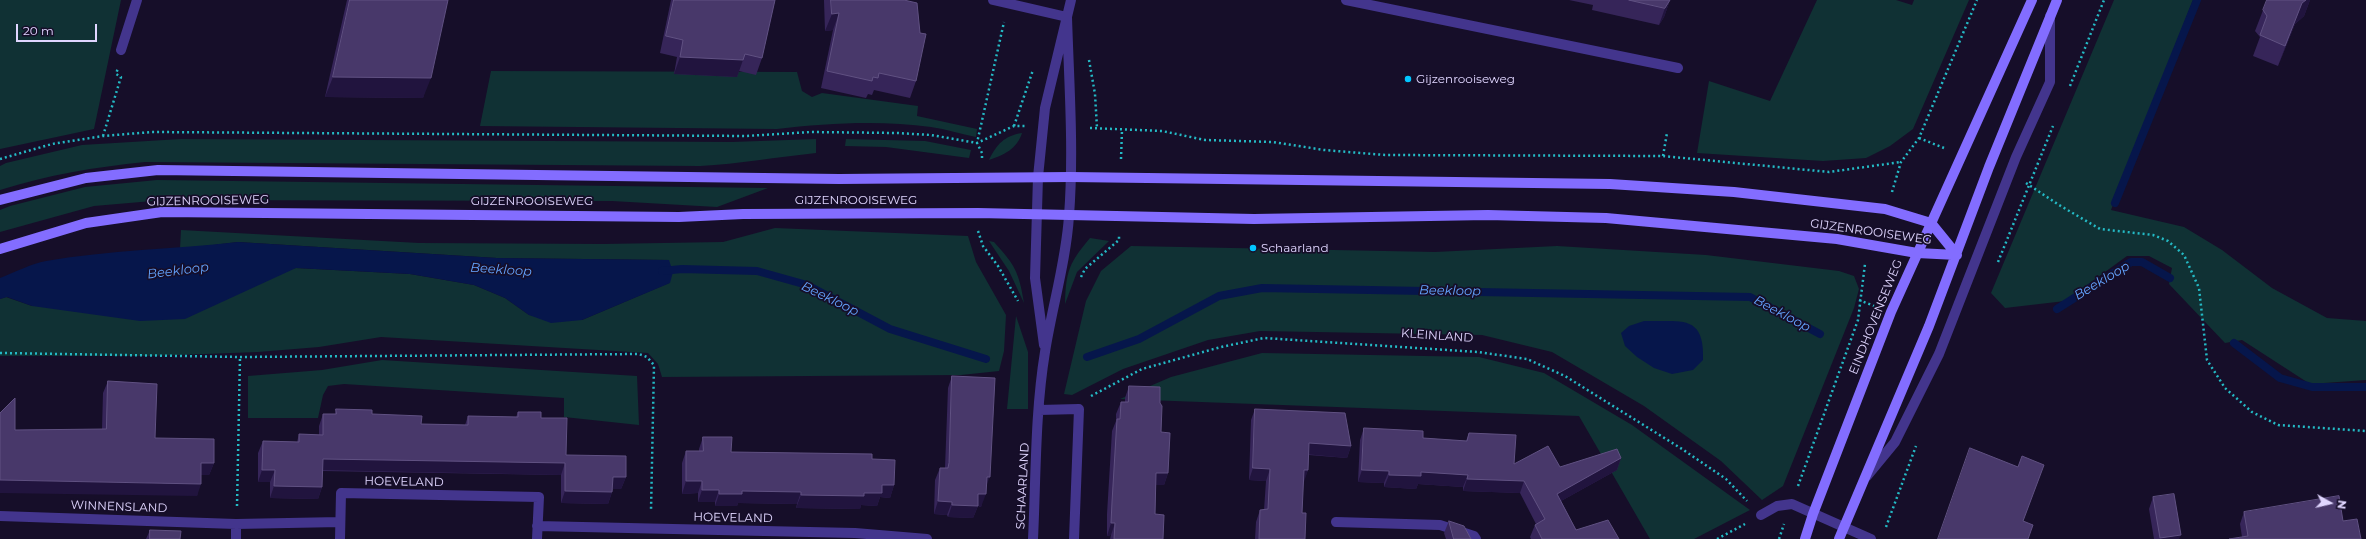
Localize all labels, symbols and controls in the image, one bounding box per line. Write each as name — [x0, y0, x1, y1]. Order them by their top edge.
scale bar — [18, 16, 99, 42]
text: 20 m — [23, 23, 54, 38]
place label: Gijzenrooiseweg — [1416, 72, 1515, 86]
marker: Gijzenrooiseweg — [1403, 74, 1413, 84]
street label: GIJZENROOISEWEG — [147, 193, 269, 209]
street label: GIJZENROOISEWEG — [795, 193, 917, 207]
street label: GIJZENROOISEWEG — [471, 194, 593, 208]
street label: GIJZENROOISEWEG — [1809, 216, 1933, 248]
place label: Schaarland — [1261, 241, 1329, 255]
marker: Schaarland — [1248, 243, 1258, 253]
street label: EINDHOVENSEWEG — [1846, 257, 1906, 377]
water label: Beekloop — [2071, 258, 2133, 304]
water label: Beekloop — [146, 259, 210, 283]
water label: Beekloop — [470, 260, 532, 280]
water label: Beekloop — [799, 278, 861, 320]
water label: Beekloop — [1419, 283, 1481, 299]
water label: Beekloop — [1751, 293, 1813, 335]
street label: KLEINLAND — [1400, 326, 1474, 346]
street label: SCHAARLAND — [1014, 442, 1032, 530]
street label: HOEVELAND — [364, 474, 444, 490]
north arrow — [2310, 483, 2350, 523]
street label: WINNENSLAND — [70, 498, 168, 516]
text: N — [2334, 499, 2349, 510]
street label: HOEVELAND — [693, 510, 773, 526]

